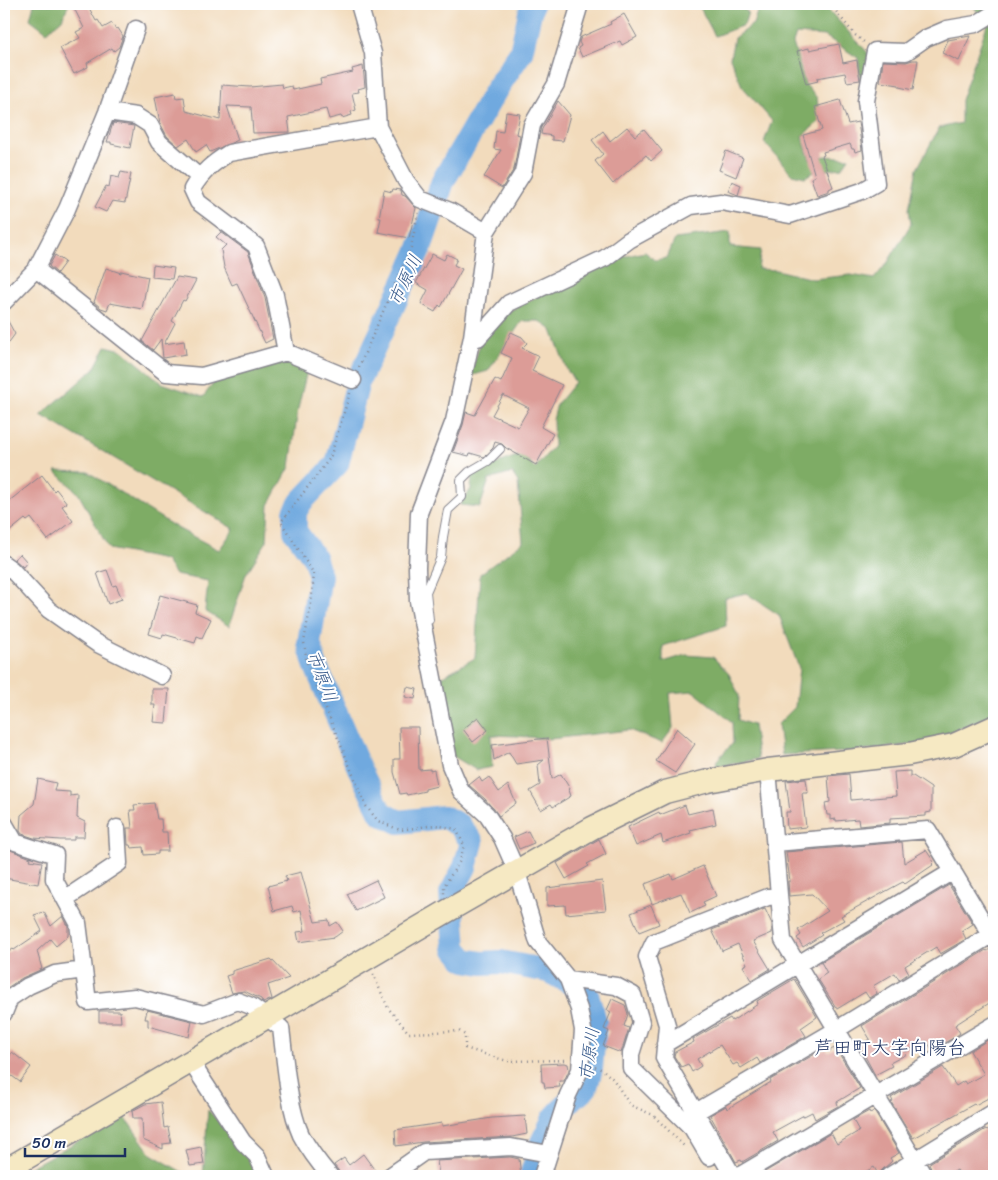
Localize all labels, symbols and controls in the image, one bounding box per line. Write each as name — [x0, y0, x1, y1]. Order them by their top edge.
water label: 市原川 — [379, 249, 431, 311]
water label: 市原川 — [297, 645, 347, 707]
water label: 市原川 — [569, 1025, 609, 1083]
district label: 芦田町大字向陽台 — [814, 1031, 966, 1064]
scale bar — [25, 1125, 125, 1157]
text: 50 m — [32, 1130, 67, 1156]

